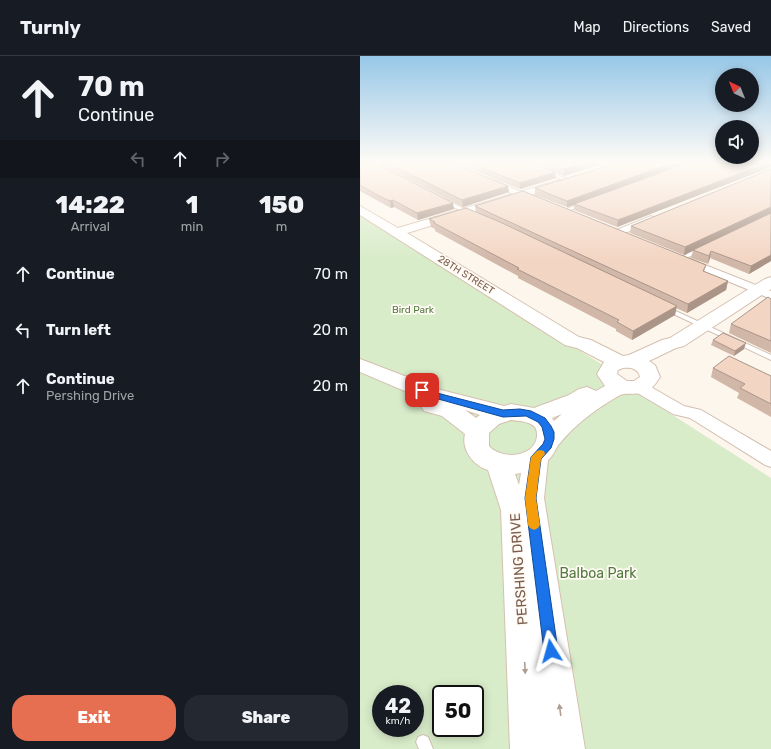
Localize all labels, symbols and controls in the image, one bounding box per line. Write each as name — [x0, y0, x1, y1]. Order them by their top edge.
text: Turnly — [20, 16, 81, 39]
text: Map — [574, 19, 601, 36]
text: Directions — [623, 19, 689, 36]
text: Saved — [711, 19, 751, 36]
north arrow — [715, 68, 759, 112]
map controls — [715, 68, 759, 164]
text: 70 m — [78, 70, 145, 103]
icon: ahead — [12, 72, 64, 124]
text: Continue — [78, 104, 154, 126]
button: sound — [715, 120, 759, 164]
icon: left — [127, 148, 149, 170]
icon: ahead — [169, 148, 191, 170]
icon: right — [211, 148, 233, 170]
text: 14:22 — [56, 191, 125, 219]
text: 1 — [186, 191, 198, 219]
text: 150 — [259, 191, 304, 219]
text: Arrival — [71, 219, 110, 234]
text: min — [181, 219, 203, 234]
text: m — [276, 219, 287, 234]
street label: 28TH STREET — [436, 253, 496, 297]
icon: ahead — [12, 263, 34, 285]
text: Continue — [46, 265, 115, 283]
text: 70 m — [314, 265, 348, 283]
park label: Bird Park — [392, 304, 435, 316]
icon: left — [12, 319, 34, 341]
text: Turn left — [46, 321, 111, 339]
text: 20 m — [313, 321, 348, 339]
text: Continue — [46, 370, 115, 388]
pin — [405, 373, 439, 407]
icon: ahead — [12, 375, 34, 397]
text: 20 m — [313, 377, 348, 395]
icon: arrive — [411, 379, 433, 401]
text: Pershing Drive — [46, 388, 134, 403]
street label: PERSHING DRIVE — [507, 512, 531, 626]
park label: Balboa Park — [559, 565, 637, 582]
position arrow — [530, 630, 572, 672]
one-way arrow — [522, 662, 529, 674]
speed limit sign: 50 — [432, 685, 484, 737]
text: 42 — [385, 694, 411, 718]
button: Exit — [12, 695, 176, 741]
button: Share — [184, 695, 348, 741]
one-way arrow — [557, 704, 563, 716]
text: km/h — [386, 715, 410, 727]

